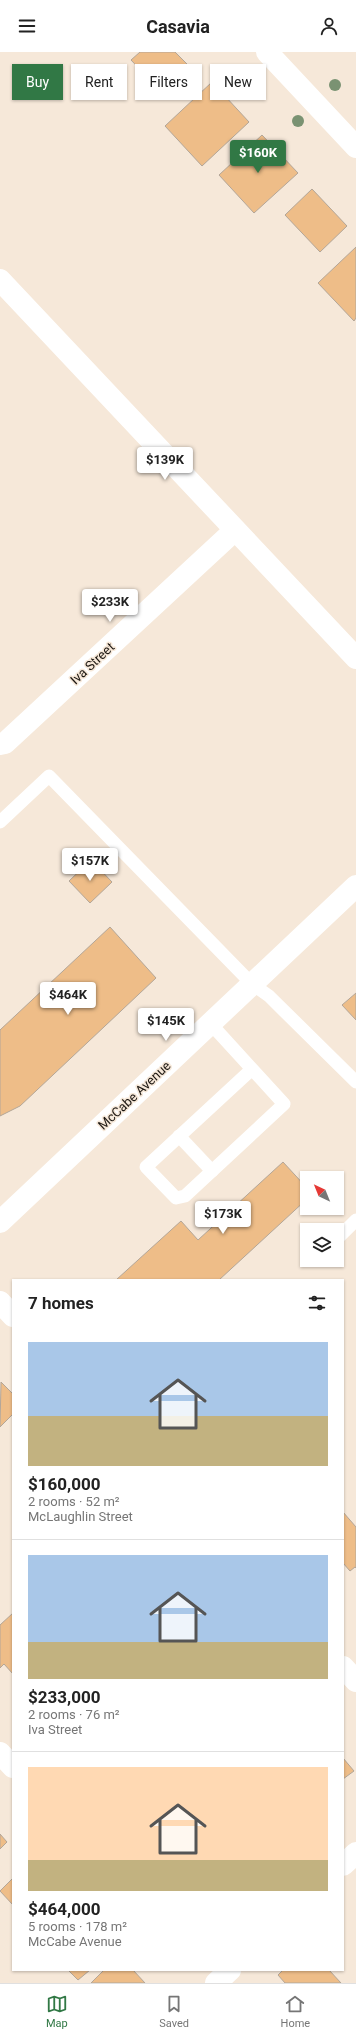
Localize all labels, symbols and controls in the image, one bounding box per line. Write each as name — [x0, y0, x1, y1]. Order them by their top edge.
icon: menu — [16, 15, 38, 37]
icon: person — [318, 15, 340, 37]
text: Casavia — [146, 16, 210, 37]
chip: Buy — [12, 64, 63, 100]
chip: Rent — [71, 64, 127, 100]
chip: Filters — [135, 64, 202, 100]
chip: New — [210, 64, 266, 100]
pin: $160K — [230, 140, 286, 174]
text: $160K — [239, 145, 277, 160]
pin: $139K — [137, 447, 193, 481]
text: $139K — [146, 452, 184, 467]
pin: $233K — [82, 589, 138, 623]
text: $233K — [91, 594, 129, 609]
street label: Iva Street — [67, 639, 117, 687]
pin: $157K — [62, 848, 118, 882]
text: $157K — [71, 853, 109, 868]
pin: $464K — [40, 982, 96, 1016]
text: $464K — [49, 987, 87, 1002]
pin: $145K — [138, 1008, 194, 1042]
text: $145K — [147, 1013, 185, 1028]
street label: McCabe Avenue — [95, 1058, 174, 1133]
north arrow — [300, 1171, 344, 1215]
map controls — [300, 1171, 344, 1267]
pin: $173K — [195, 1201, 251, 1235]
text: $173K — [204, 1206, 242, 1221]
button: layers — [300, 1223, 344, 1267]
icon: filters — [306, 1292, 328, 1314]
text: 7 homes — [28, 1293, 94, 1313]
icon: home — [142, 1368, 214, 1440]
text: $160,000 — [28, 1474, 100, 1494]
text: 2 rooms · 52 m² — [28, 1494, 120, 1509]
text: McLaughlin Street — [28, 1509, 133, 1524]
icon: home — [142, 1581, 214, 1653]
text: $233,000 — [28, 1687, 100, 1707]
text: 2 rooms · 76 m² — [28, 1707, 120, 1722]
text: Iva Street — [28, 1722, 82, 1737]
icon: home — [142, 1793, 214, 1865]
text: $464,000 — [28, 1899, 100, 1919]
text: 5 rooms · 178 m² — [28, 1919, 127, 1934]
text: McCabe Avenue — [28, 1934, 122, 1949]
tab: Map — [46, 1993, 68, 2030]
tab: Saved — [159, 1993, 189, 2030]
tab: Home — [281, 1993, 310, 2030]

